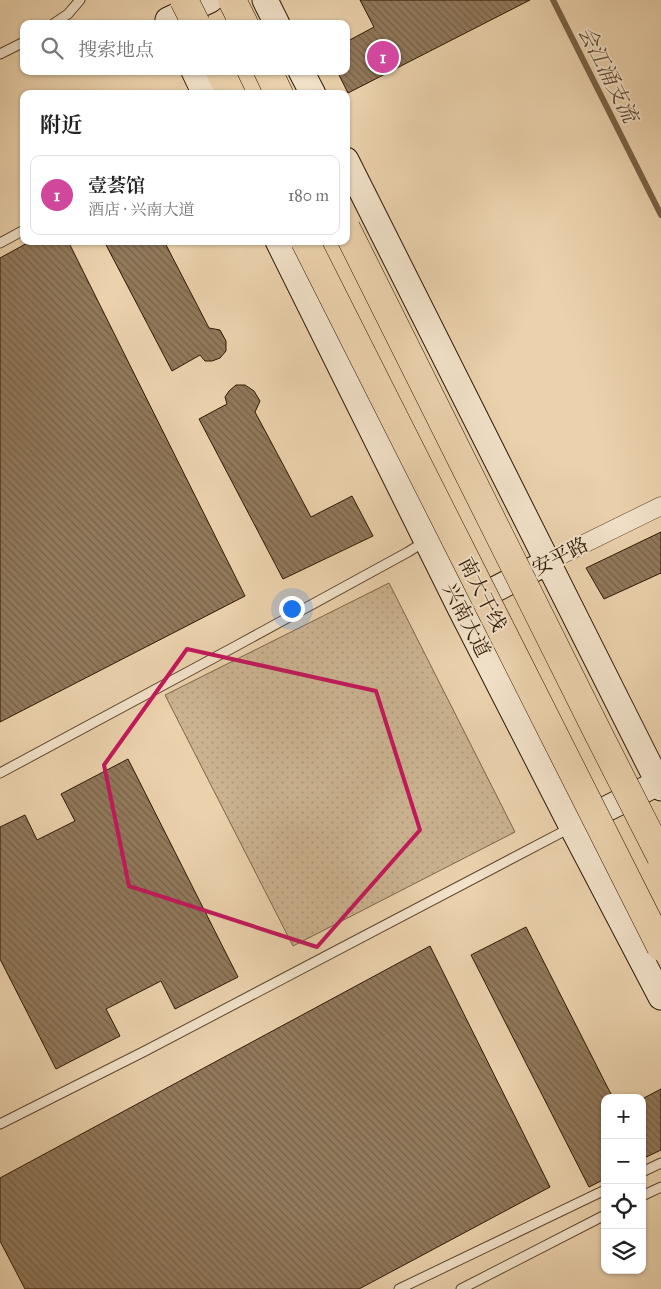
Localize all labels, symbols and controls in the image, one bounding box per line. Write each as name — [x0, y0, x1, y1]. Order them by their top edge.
search box — [20, 20, 350, 75]
water label: 会江涌支流 — [573, 21, 645, 129]
icon: search — [38, 34, 66, 62]
text: 搜索地点 — [78, 38, 154, 61]
pin: 1 — [367, 38, 399, 76]
text: 附近 — [40, 112, 82, 138]
text: 壹荟馆 — [88, 174, 145, 197]
text: 1 — [54, 186, 60, 205]
text: 180 m — [288, 186, 329, 205]
text: 酒店 · 兴南大道 — [88, 200, 194, 219]
street label: 安平路 — [528, 532, 592, 580]
street label: 南大干线 — [454, 553, 512, 635]
street label: 兴南大道 — [438, 579, 496, 661]
your location — [279, 596, 305, 622]
map controls — [601, 1094, 646, 1274]
button: + — [601, 1094, 646, 1139]
button: − — [601, 1139, 646, 1184]
button: locate — [601, 1184, 646, 1229]
button: layers — [601, 1229, 646, 1274]

